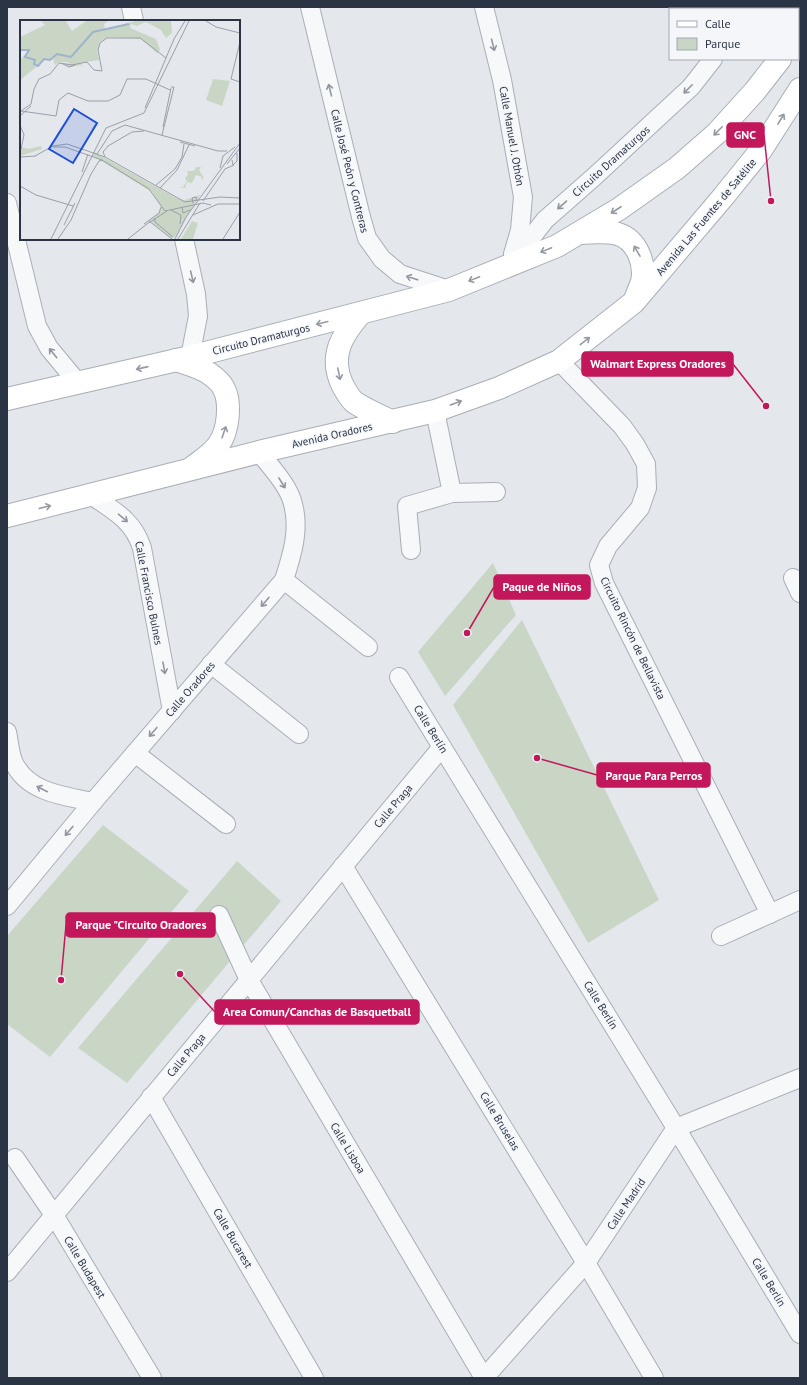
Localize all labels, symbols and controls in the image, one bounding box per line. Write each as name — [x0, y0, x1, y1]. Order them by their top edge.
legend — [669, 8, 799, 60]
text: Calle — [705, 16, 731, 31]
inset map — [20, 20, 240, 240]
text: Parque — [705, 36, 740, 51]
one-way arrow — [490, 38, 498, 51]
one-way arrow — [325, 84, 333, 97]
one-way arrow — [684, 84, 693, 94]
street label: Calle Manuel J. Othón — [496, 85, 528, 187]
street label: Calle José Peón y Contreras — [328, 108, 372, 235]
one-way arrow — [778, 113, 786, 125]
street label: Circuito Dramaturgos — [569, 122, 653, 200]
callout: GNC — [727, 123, 764, 147]
one-way arrow — [713, 126, 723, 136]
text: GNC — [734, 127, 756, 142]
street label: Avenida Las Fuentes de Satélite — [653, 155, 759, 279]
one-way arrow — [556, 201, 567, 210]
one-way arrow — [610, 207, 622, 215]
one-way arrow — [633, 245, 641, 257]
one-way arrow — [540, 247, 552, 255]
one-way arrow — [189, 270, 197, 283]
one-way arrow — [406, 273, 418, 281]
one-way arrow — [469, 276, 481, 284]
street label: Circuito Dramaturgos — [211, 320, 311, 358]
one-way arrow — [316, 320, 329, 328]
one-way arrow — [579, 337, 590, 345]
one-way arrow — [48, 347, 57, 358]
callout: Walmart Express Oradores — [582, 352, 733, 376]
text: Walmart Express Oradores — [590, 356, 726, 371]
one-way arrow — [136, 364, 149, 372]
one-way arrow — [335, 367, 343, 380]
one-way arrow — [449, 399, 461, 407]
street label: Avenida Oradores — [290, 419, 374, 451]
one-way arrow — [221, 425, 228, 438]
one-way arrow — [278, 477, 286, 488]
one-way arrow — [38, 502, 51, 510]
one-way arrow — [118, 513, 128, 523]
street label: Calle Francisco Bulnes — [132, 540, 166, 646]
street label: Circuito Rincón de Bellavista — [597, 574, 669, 702]
callout: Paque de Niños — [494, 575, 590, 599]
text: Paque de Niños — [502, 579, 582, 594]
one-way arrow — [261, 596, 270, 607]
street label: Calle Oradores — [162, 658, 218, 720]
one-way arrow — [160, 661, 168, 674]
street label: Calle Berlín — [411, 702, 451, 756]
one-way arrow — [149, 727, 158, 737]
callout: Parque Para Perros — [597, 763, 710, 787]
text: Parque Para Perros — [606, 768, 702, 783]
street label: Calle Praga — [371, 781, 415, 831]
one-way arrow — [36, 785, 48, 792]
one-way arrow — [65, 826, 74, 837]
callout: Parque "Circuito Oradores — [66, 913, 215, 937]
text: Parque "Circuito Oradores — [75, 917, 207, 932]
street label: Calle Berlín — [581, 978, 621, 1032]
callout: Area Comun/Canchas de Basquetball — [215, 1000, 419, 1024]
text: Area Comun/Canchas de Basquetball — [223, 1004, 411, 1019]
street label: Calle Praga — [164, 1030, 208, 1080]
street label: Calle Bruselas — [477, 1089, 523, 1153]
street label: Calle Lisboa — [327, 1120, 369, 1176]
street label: Calle Madrid — [604, 1175, 648, 1232]
street label: Calle Bucarest — [210, 1206, 256, 1271]
street label: Calle Budapest — [61, 1233, 109, 1301]
street label: Calle Berlín — [749, 1255, 789, 1309]

